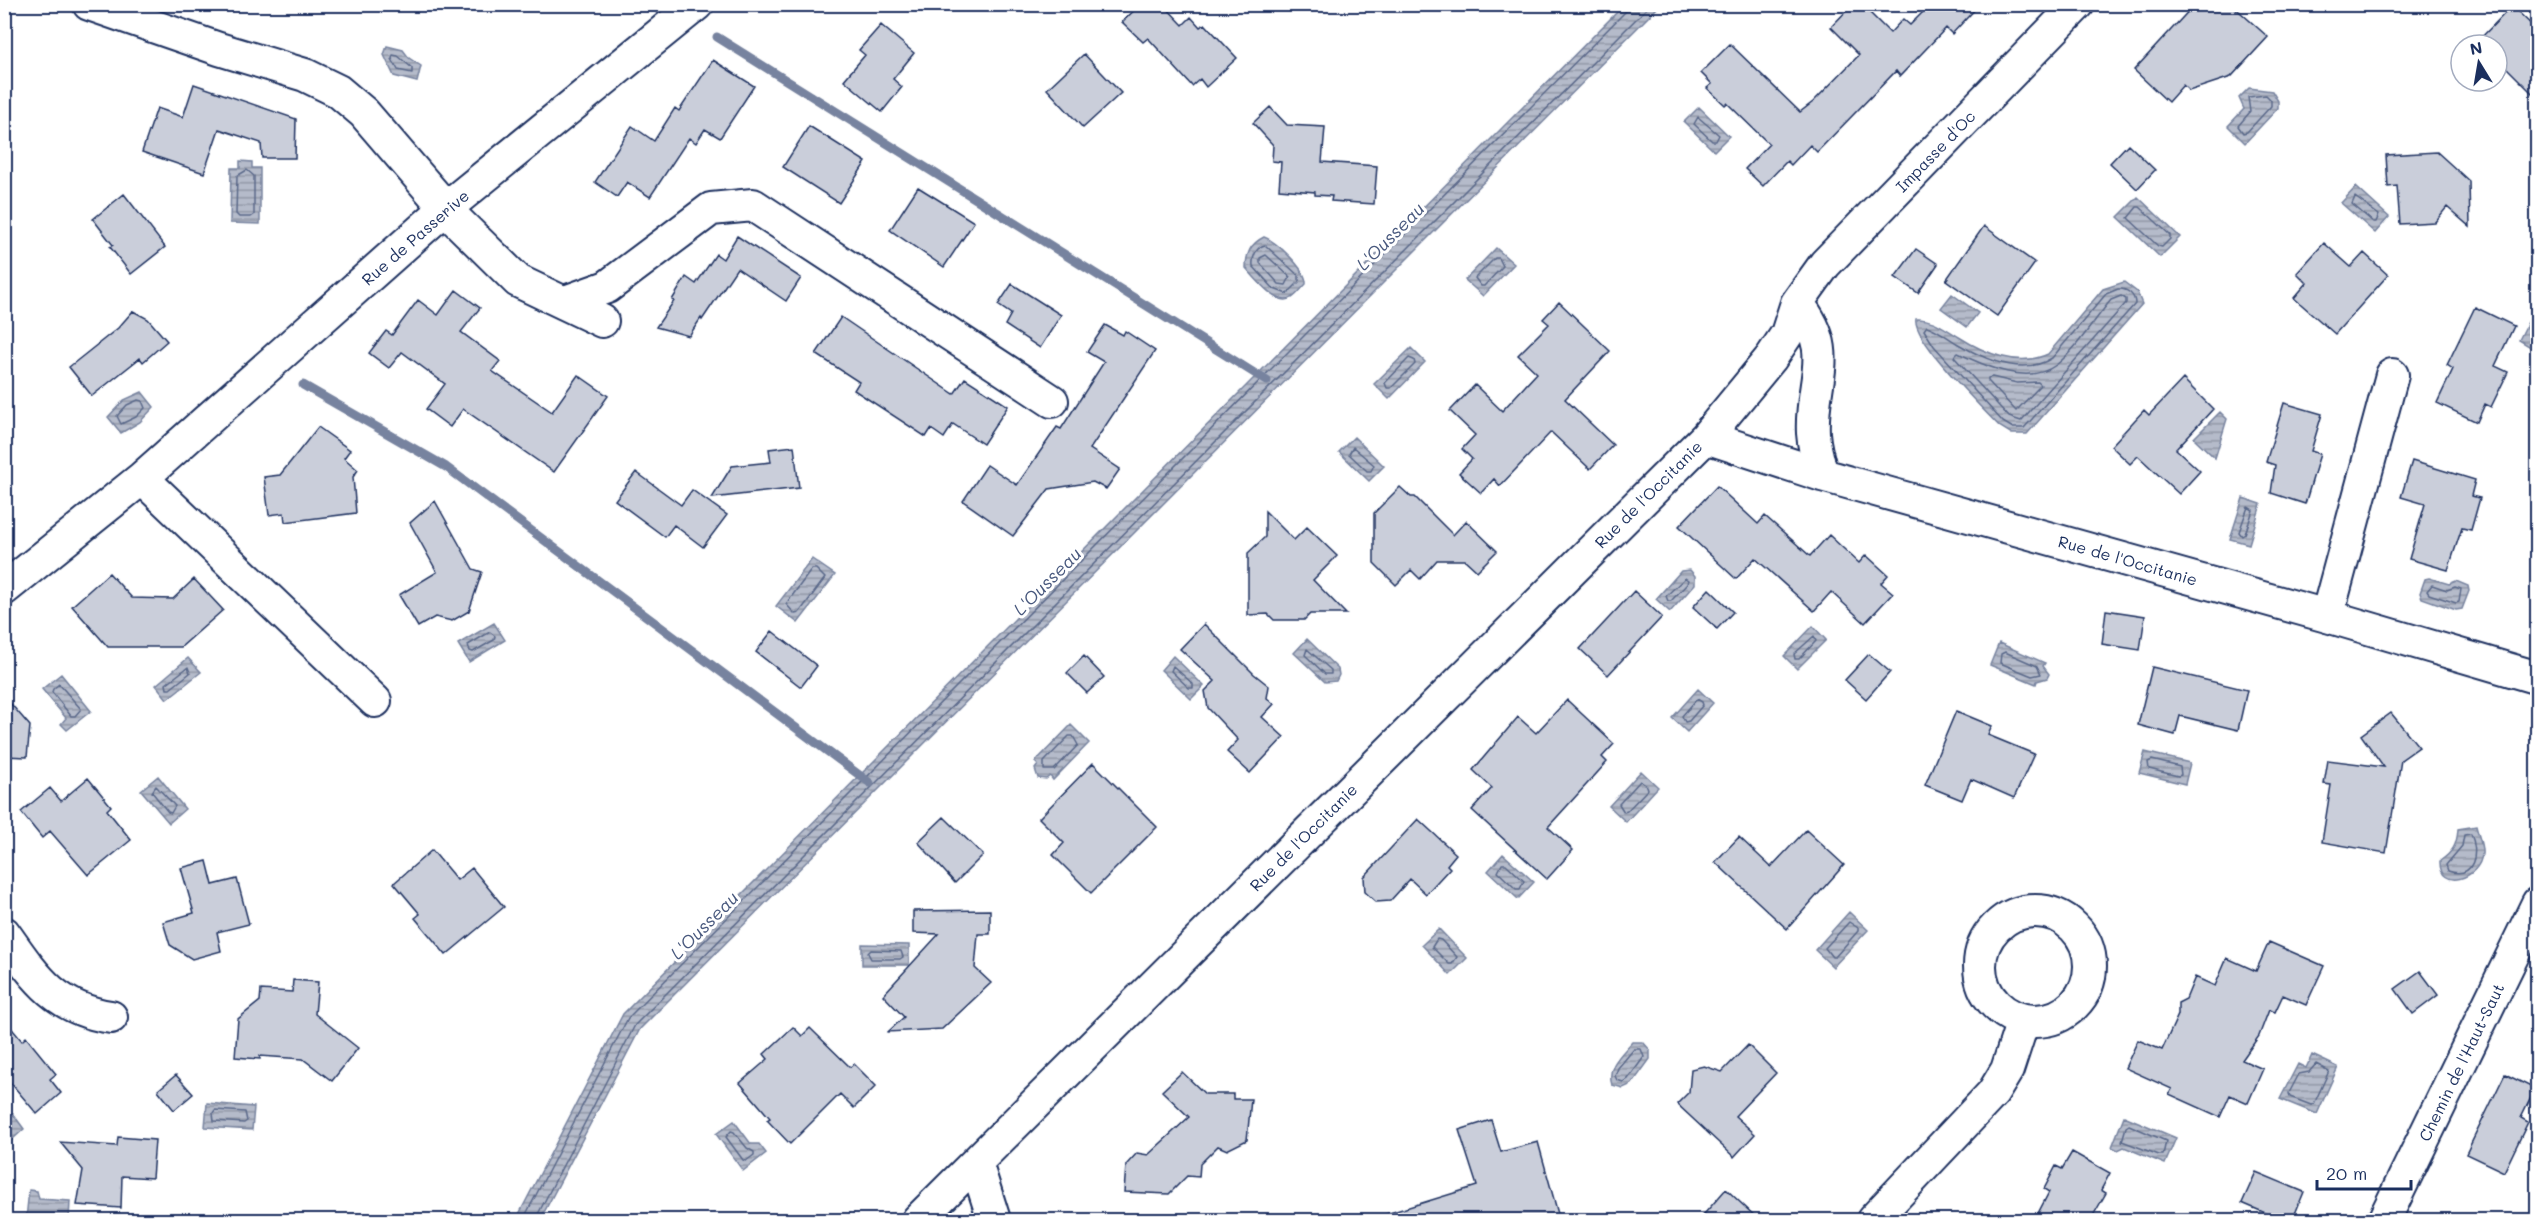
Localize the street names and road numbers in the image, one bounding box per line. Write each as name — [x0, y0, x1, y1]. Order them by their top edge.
street label: Impasse d'Oc — [1891, 106, 1979, 196]
street label: Rue de Passerive — [357, 185, 473, 289]
street label: Rue de l'Occitanie — [1590, 436, 1706, 552]
street label: Rue de l'Occitanie — [2056, 530, 2200, 590]
street label: Rue de l'Occitanie — [1245, 779, 1361, 895]
street label: Chemin de l'Haut-Saut — [2414, 979, 2508, 1145]

